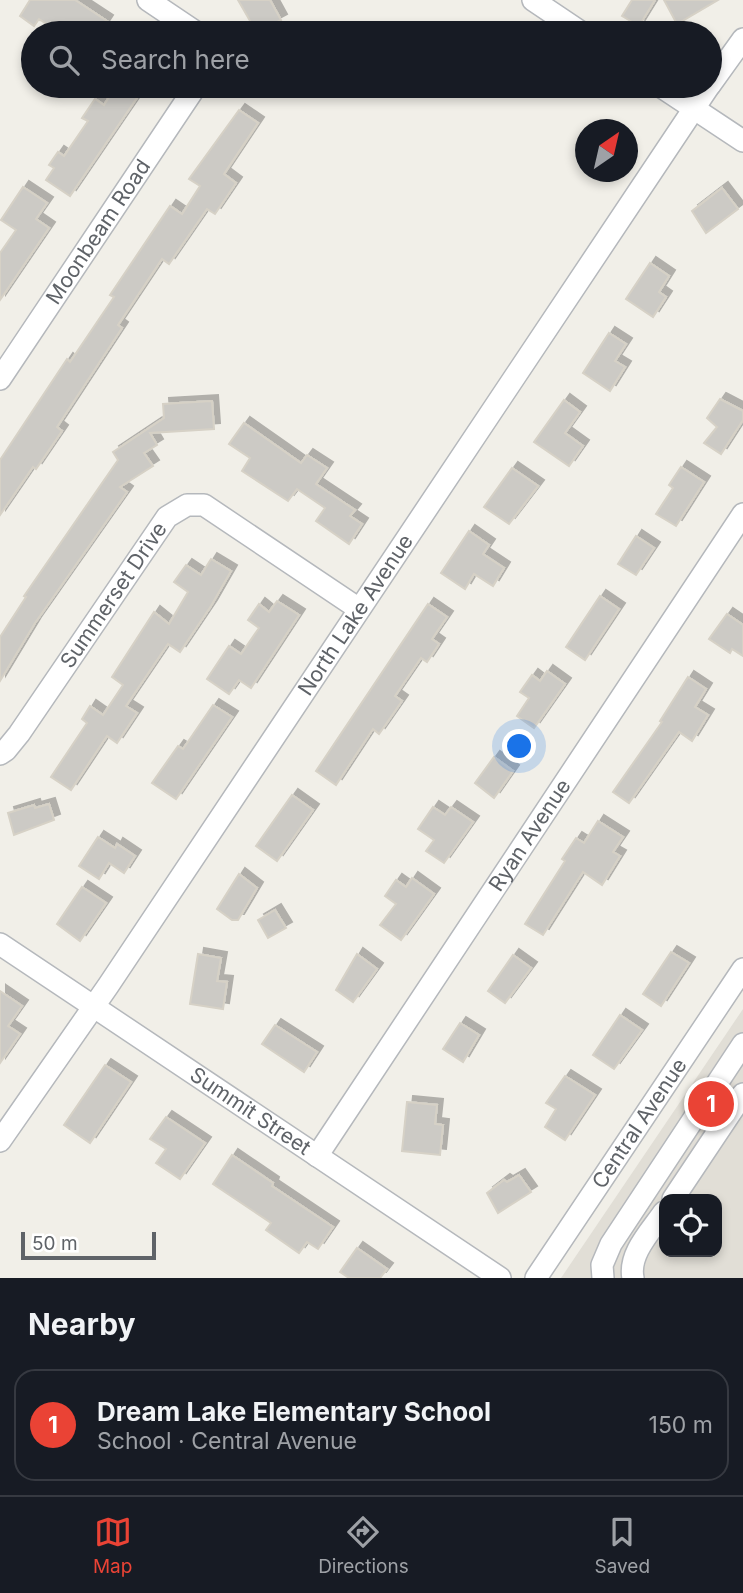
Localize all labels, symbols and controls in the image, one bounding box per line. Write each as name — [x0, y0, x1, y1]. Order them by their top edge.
search box — [21, 21, 722, 98]
icon: search — [45, 41, 83, 79]
text: Search here — [101, 44, 250, 75]
north arrow — [575, 119, 638, 182]
street label: Moonbeam Road — [41, 155, 155, 309]
street label: Summerset Drive — [55, 517, 172, 673]
street label: North Lake Avenue — [293, 529, 418, 700]
your location — [502, 729, 536, 763]
street label: Ryan Avenue — [483, 774, 576, 896]
street label: Central Avenue — [587, 1053, 692, 1193]
street label: Summit Street — [185, 1062, 316, 1160]
pin: 1 — [688, 1078, 734, 1130]
map controls — [659, 1194, 722, 1257]
button: locate — [659, 1194, 722, 1257]
scale bar — [21, 1229, 156, 1261]
text: 50 m — [32, 1232, 78, 1255]
text: Nearby — [28, 1306, 136, 1342]
text: Dream Lake Elementary School — [97, 1396, 491, 1427]
text: 1 — [48, 1411, 58, 1439]
text: 150 m — [649, 1411, 713, 1439]
text: School · Central Avenue — [97, 1427, 357, 1455]
tab: Map — [93, 1513, 132, 1578]
tab: Directions — [318, 1513, 409, 1578]
tab: Saved — [594, 1513, 650, 1578]

